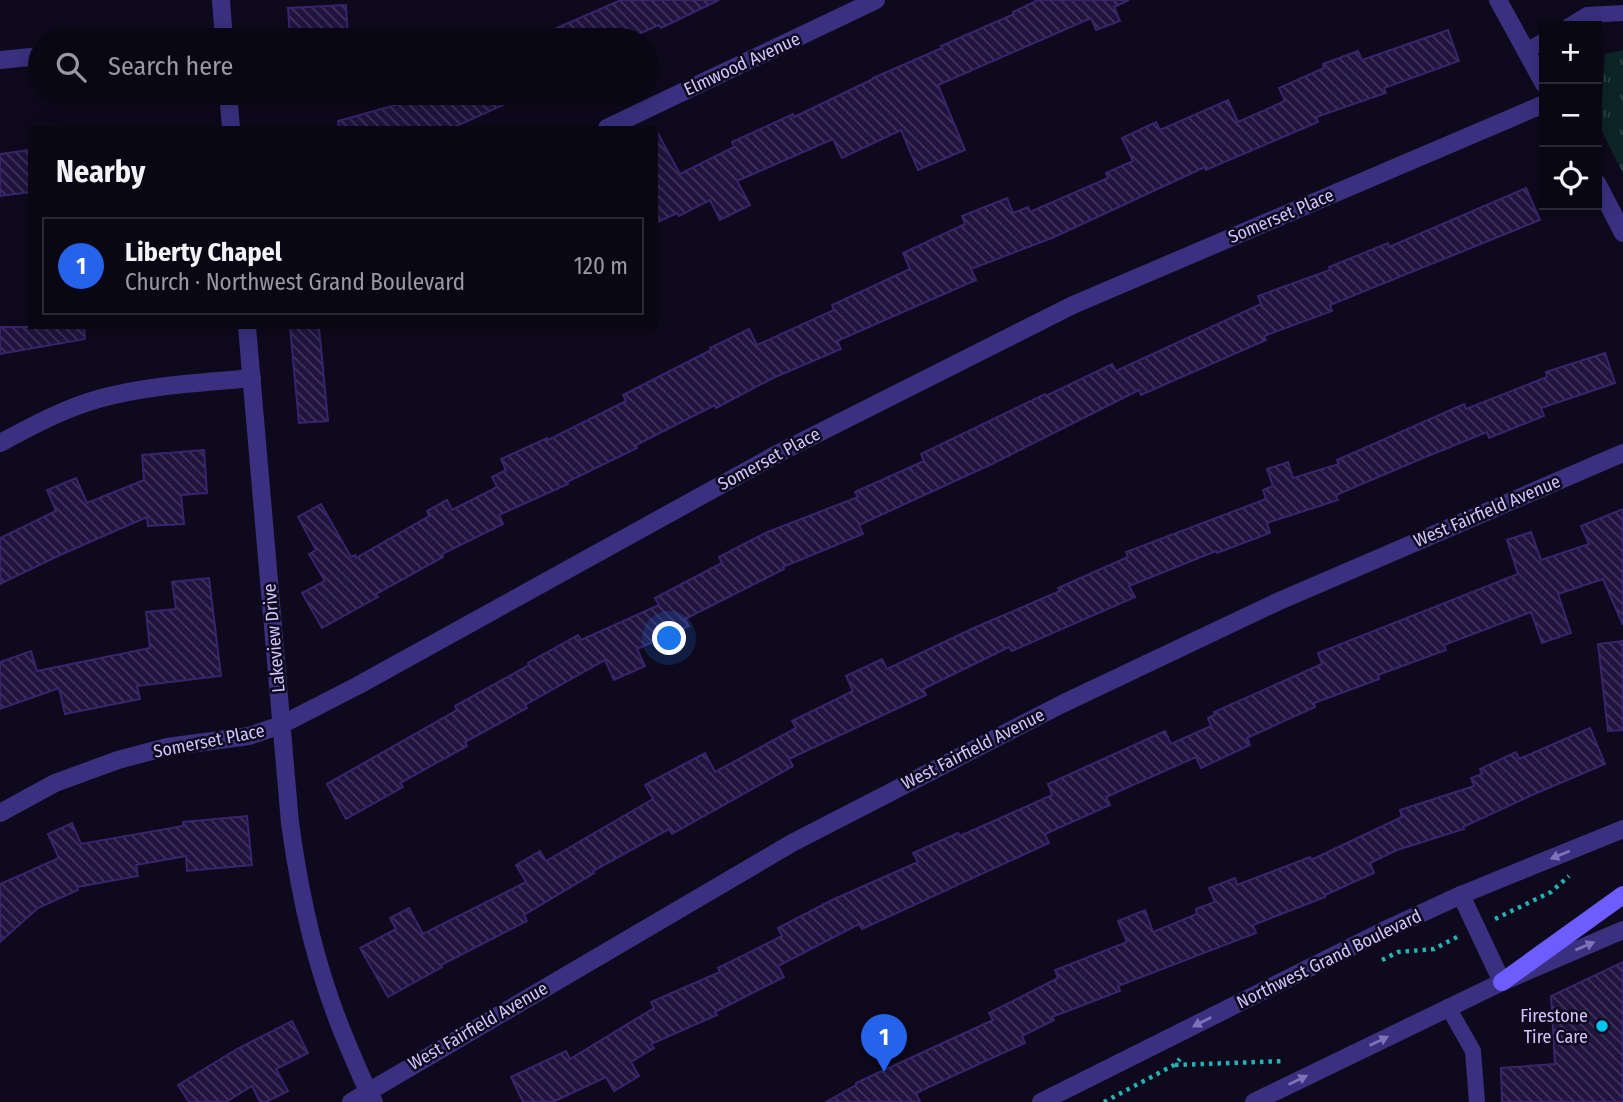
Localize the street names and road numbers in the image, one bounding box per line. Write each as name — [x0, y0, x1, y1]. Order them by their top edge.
street label: Elmwood Avenue — [680, 27, 804, 101]
street label: Somerset Place — [1225, 184, 1337, 248]
street label: Somerset Place — [714, 423, 824, 495]
street label: West Fairfield Avenue — [1410, 470, 1564, 552]
street label: Lakeview Drive — [258, 583, 290, 693]
street label: West Fairfield Avenue — [898, 703, 1048, 795]
street label: Somerset Place — [152, 719, 267, 763]
street label: Northwest Grand Boulevard — [1233, 905, 1425, 1013]
street label: West Fairfield Avenue — [404, 977, 552, 1075]

